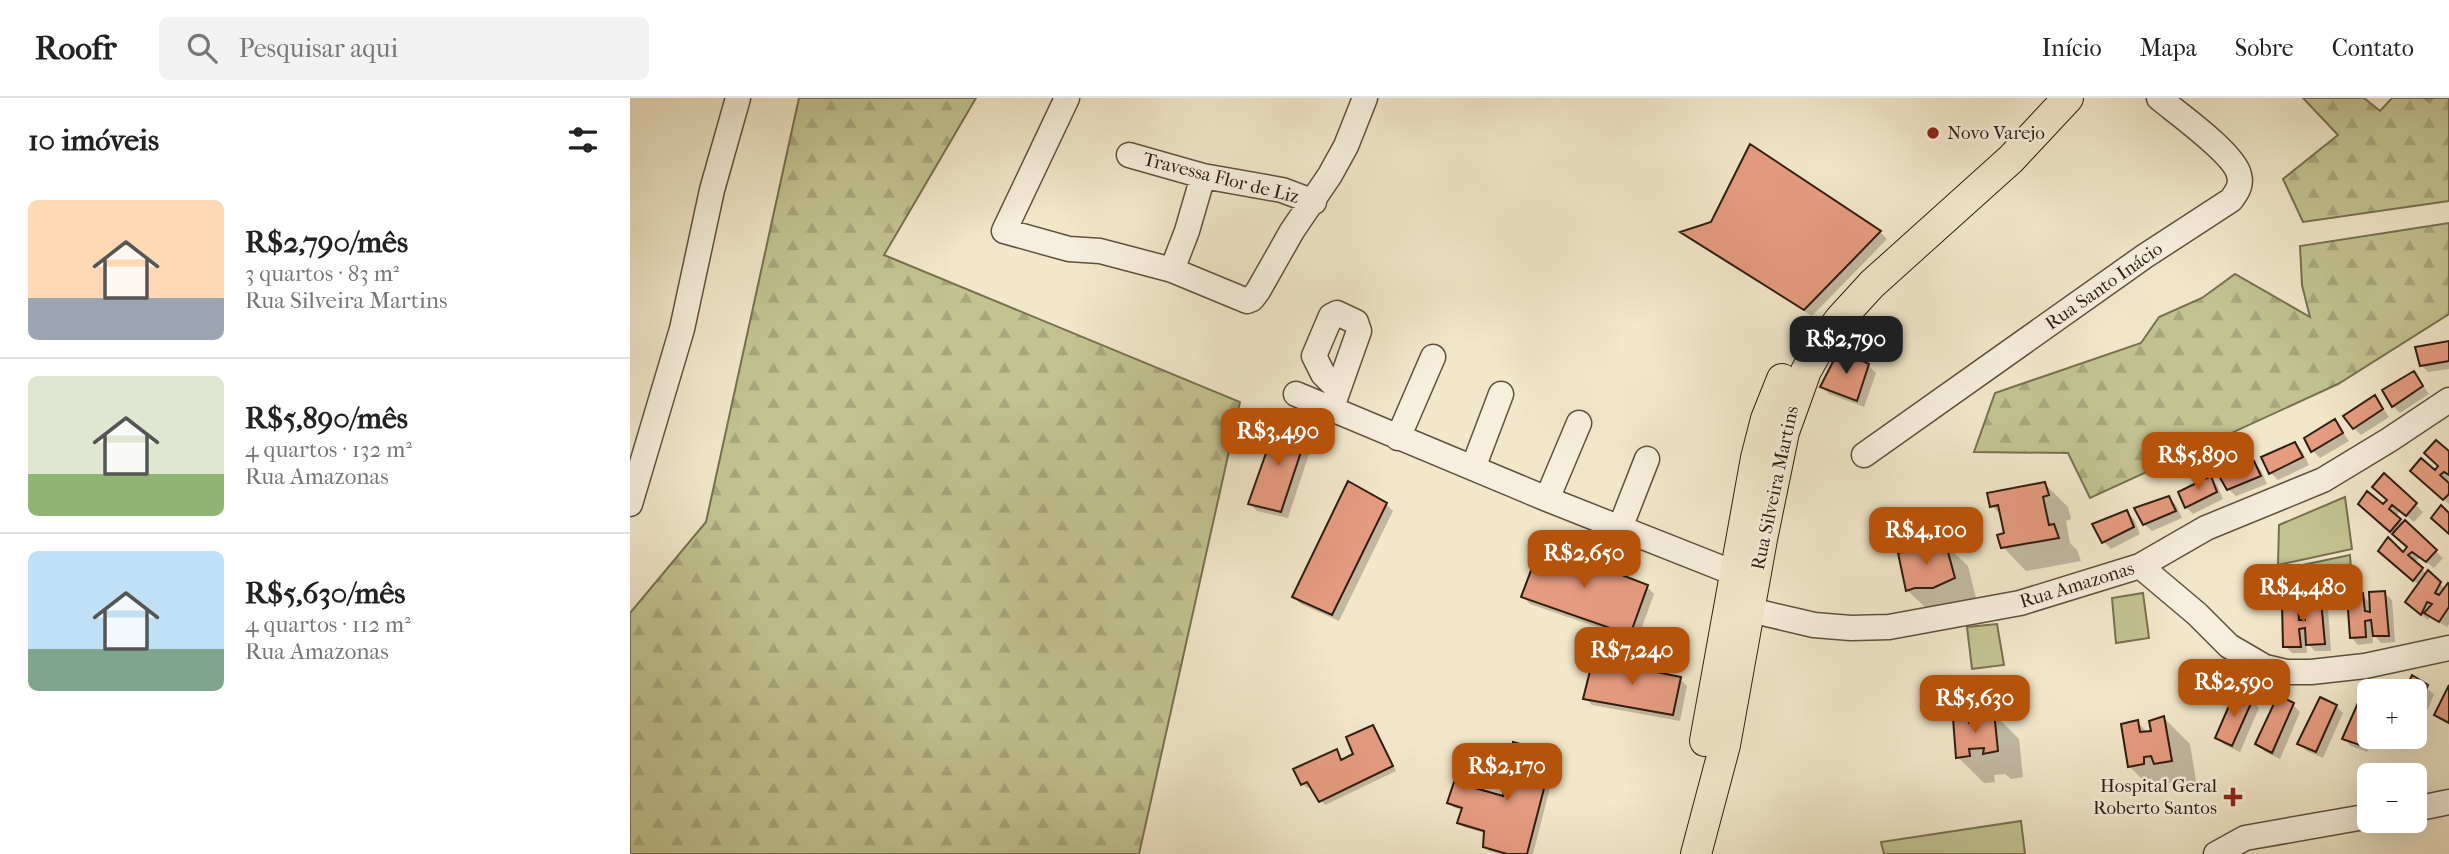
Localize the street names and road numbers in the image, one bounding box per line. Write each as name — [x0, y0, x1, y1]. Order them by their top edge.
street label: Travessa Flor de Liz — [1141, 148, 1301, 208]
street label: Rua Santo Inácio — [2041, 237, 2167, 335]
street label: Rua Silveira Martins — [1747, 404, 1803, 572]
street label: Rua Amazonas — [2017, 557, 2137, 613]

